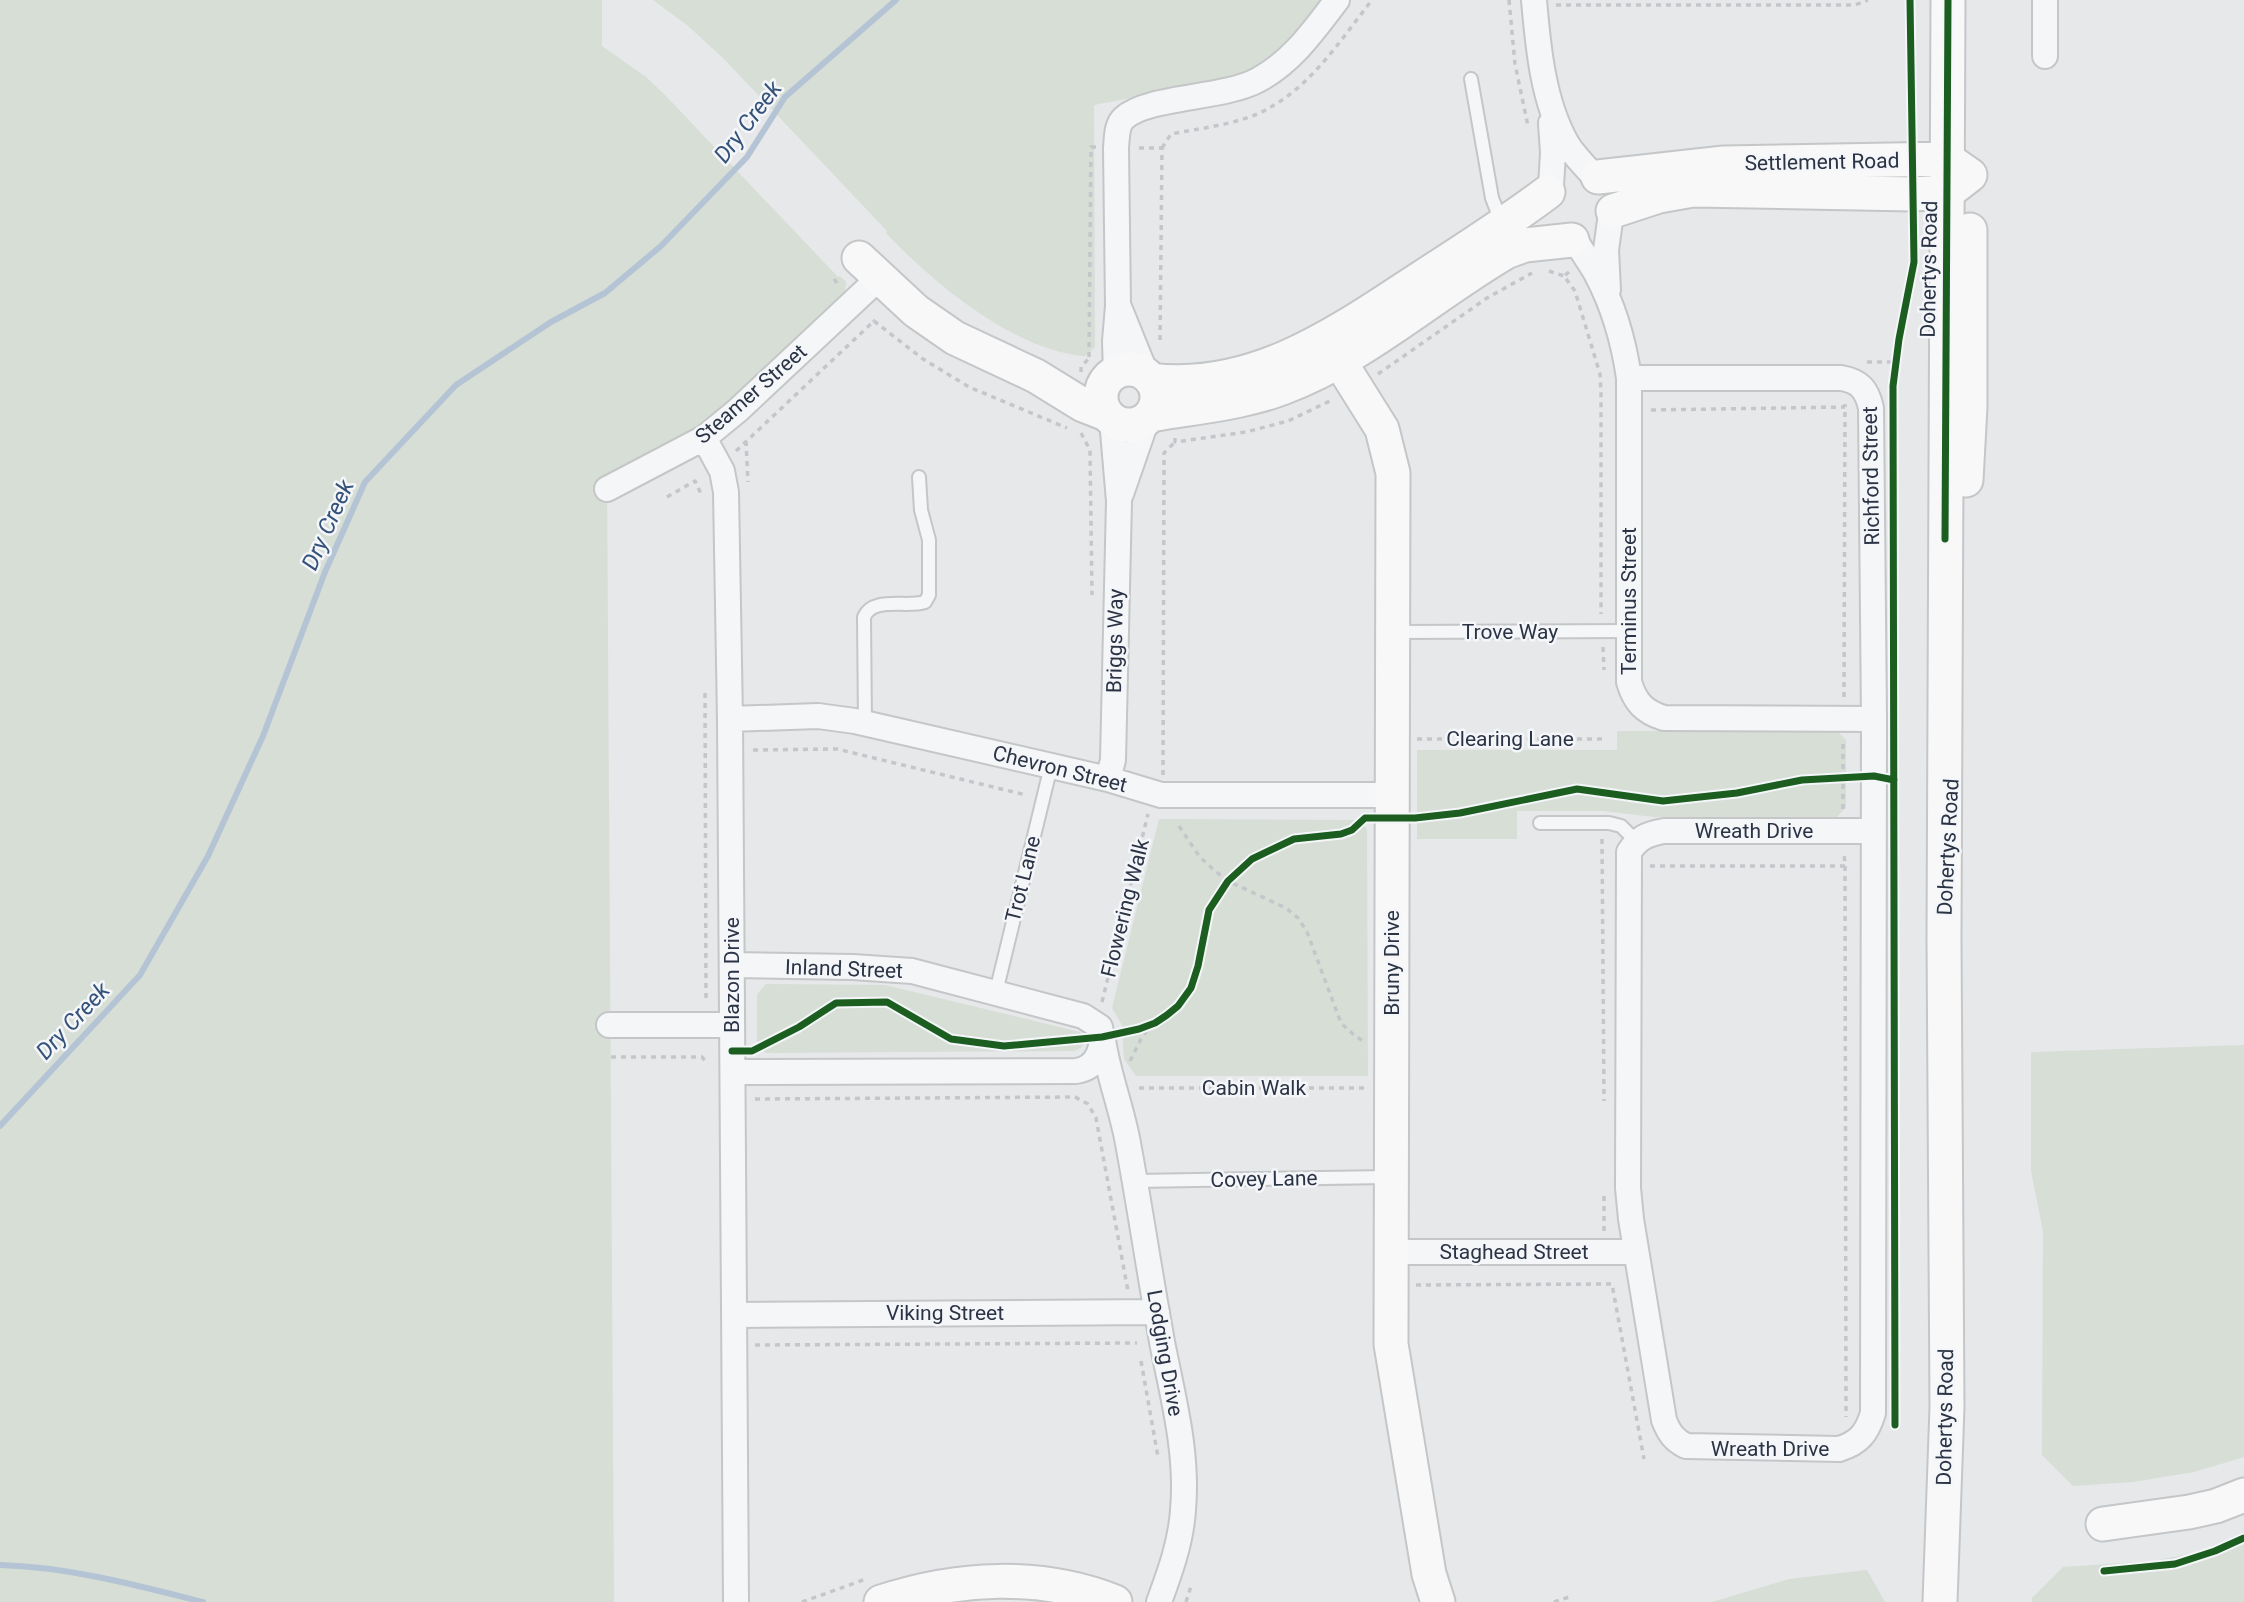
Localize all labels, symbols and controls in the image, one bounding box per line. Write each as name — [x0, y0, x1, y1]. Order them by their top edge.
water label: Dry Creek — [709, 75, 788, 168]
street label: Settlement Road — [1744, 149, 1900, 175]
street label: Dohertys Road — [1916, 200, 1942, 338]
street label: Steamer Street — [691, 339, 811, 449]
street label: Richford Street — [1858, 406, 1884, 546]
water label: Dry Creek — [296, 475, 360, 574]
street label: Terminus Street — [1617, 527, 1641, 675]
street label: Briggs Way — [1102, 589, 1128, 693]
street label: Trove Way — [1462, 620, 1558, 644]
street label: Clearing Lane — [1446, 727, 1574, 751]
street label: Chevron Street — [990, 741, 1130, 797]
street label: Dohertys Road — [1932, 778, 1964, 916]
street label: Wreath Drive — [1695, 819, 1813, 843]
street label: Trot Lane — [1001, 833, 1045, 925]
street label: Flowering Walk — [1096, 836, 1154, 980]
street label: Bruny Drive — [1380, 910, 1404, 1016]
street label: Blazon Drive — [720, 917, 744, 1033]
street label: Inland Street — [785, 955, 903, 983]
water label: Dry Creek — [31, 976, 116, 1065]
street label: Cabin Walk — [1202, 1076, 1306, 1100]
street label: Covey Lane — [1210, 1166, 1318, 1192]
street label: Staghead Street — [1439, 1240, 1589, 1264]
street label: Lodging Drive — [1142, 1288, 1188, 1418]
street label: Viking Street — [886, 1301, 1004, 1325]
street label: Dohertys Road — [1932, 1348, 1958, 1486]
street label: Wreath Drive — [1711, 1437, 1829, 1461]

